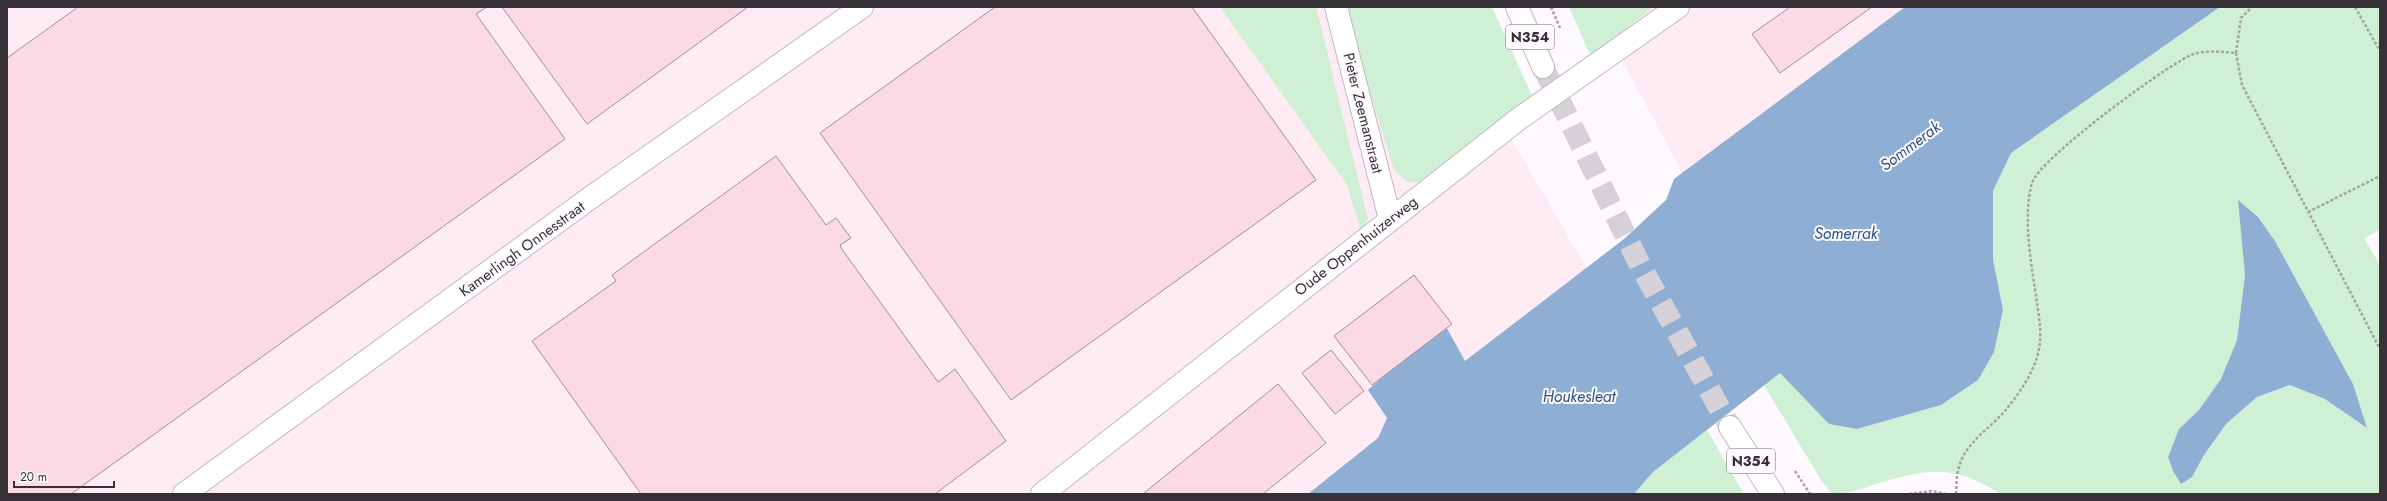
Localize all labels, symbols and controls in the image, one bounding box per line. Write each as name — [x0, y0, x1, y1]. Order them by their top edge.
road number: N354 — [1506, 25, 1554, 49]
street label: Pieter Zeemanstraat — [1337, 50, 1389, 176]
water label: Sommerak — [1875, 115, 1946, 176]
street label: Oude Oppenhuizerweg — [1290, 191, 1422, 301]
street label: Kamerlingh Onnesstraat — [455, 196, 590, 302]
water label: Somerrak — [1814, 222, 1879, 245]
water label: Houkesleat — [1543, 385, 1617, 408]
road number: N354 — [1727, 449, 1775, 473]
scale bar — [14, 463, 114, 489]
text: 20 m — [20, 468, 47, 486]

